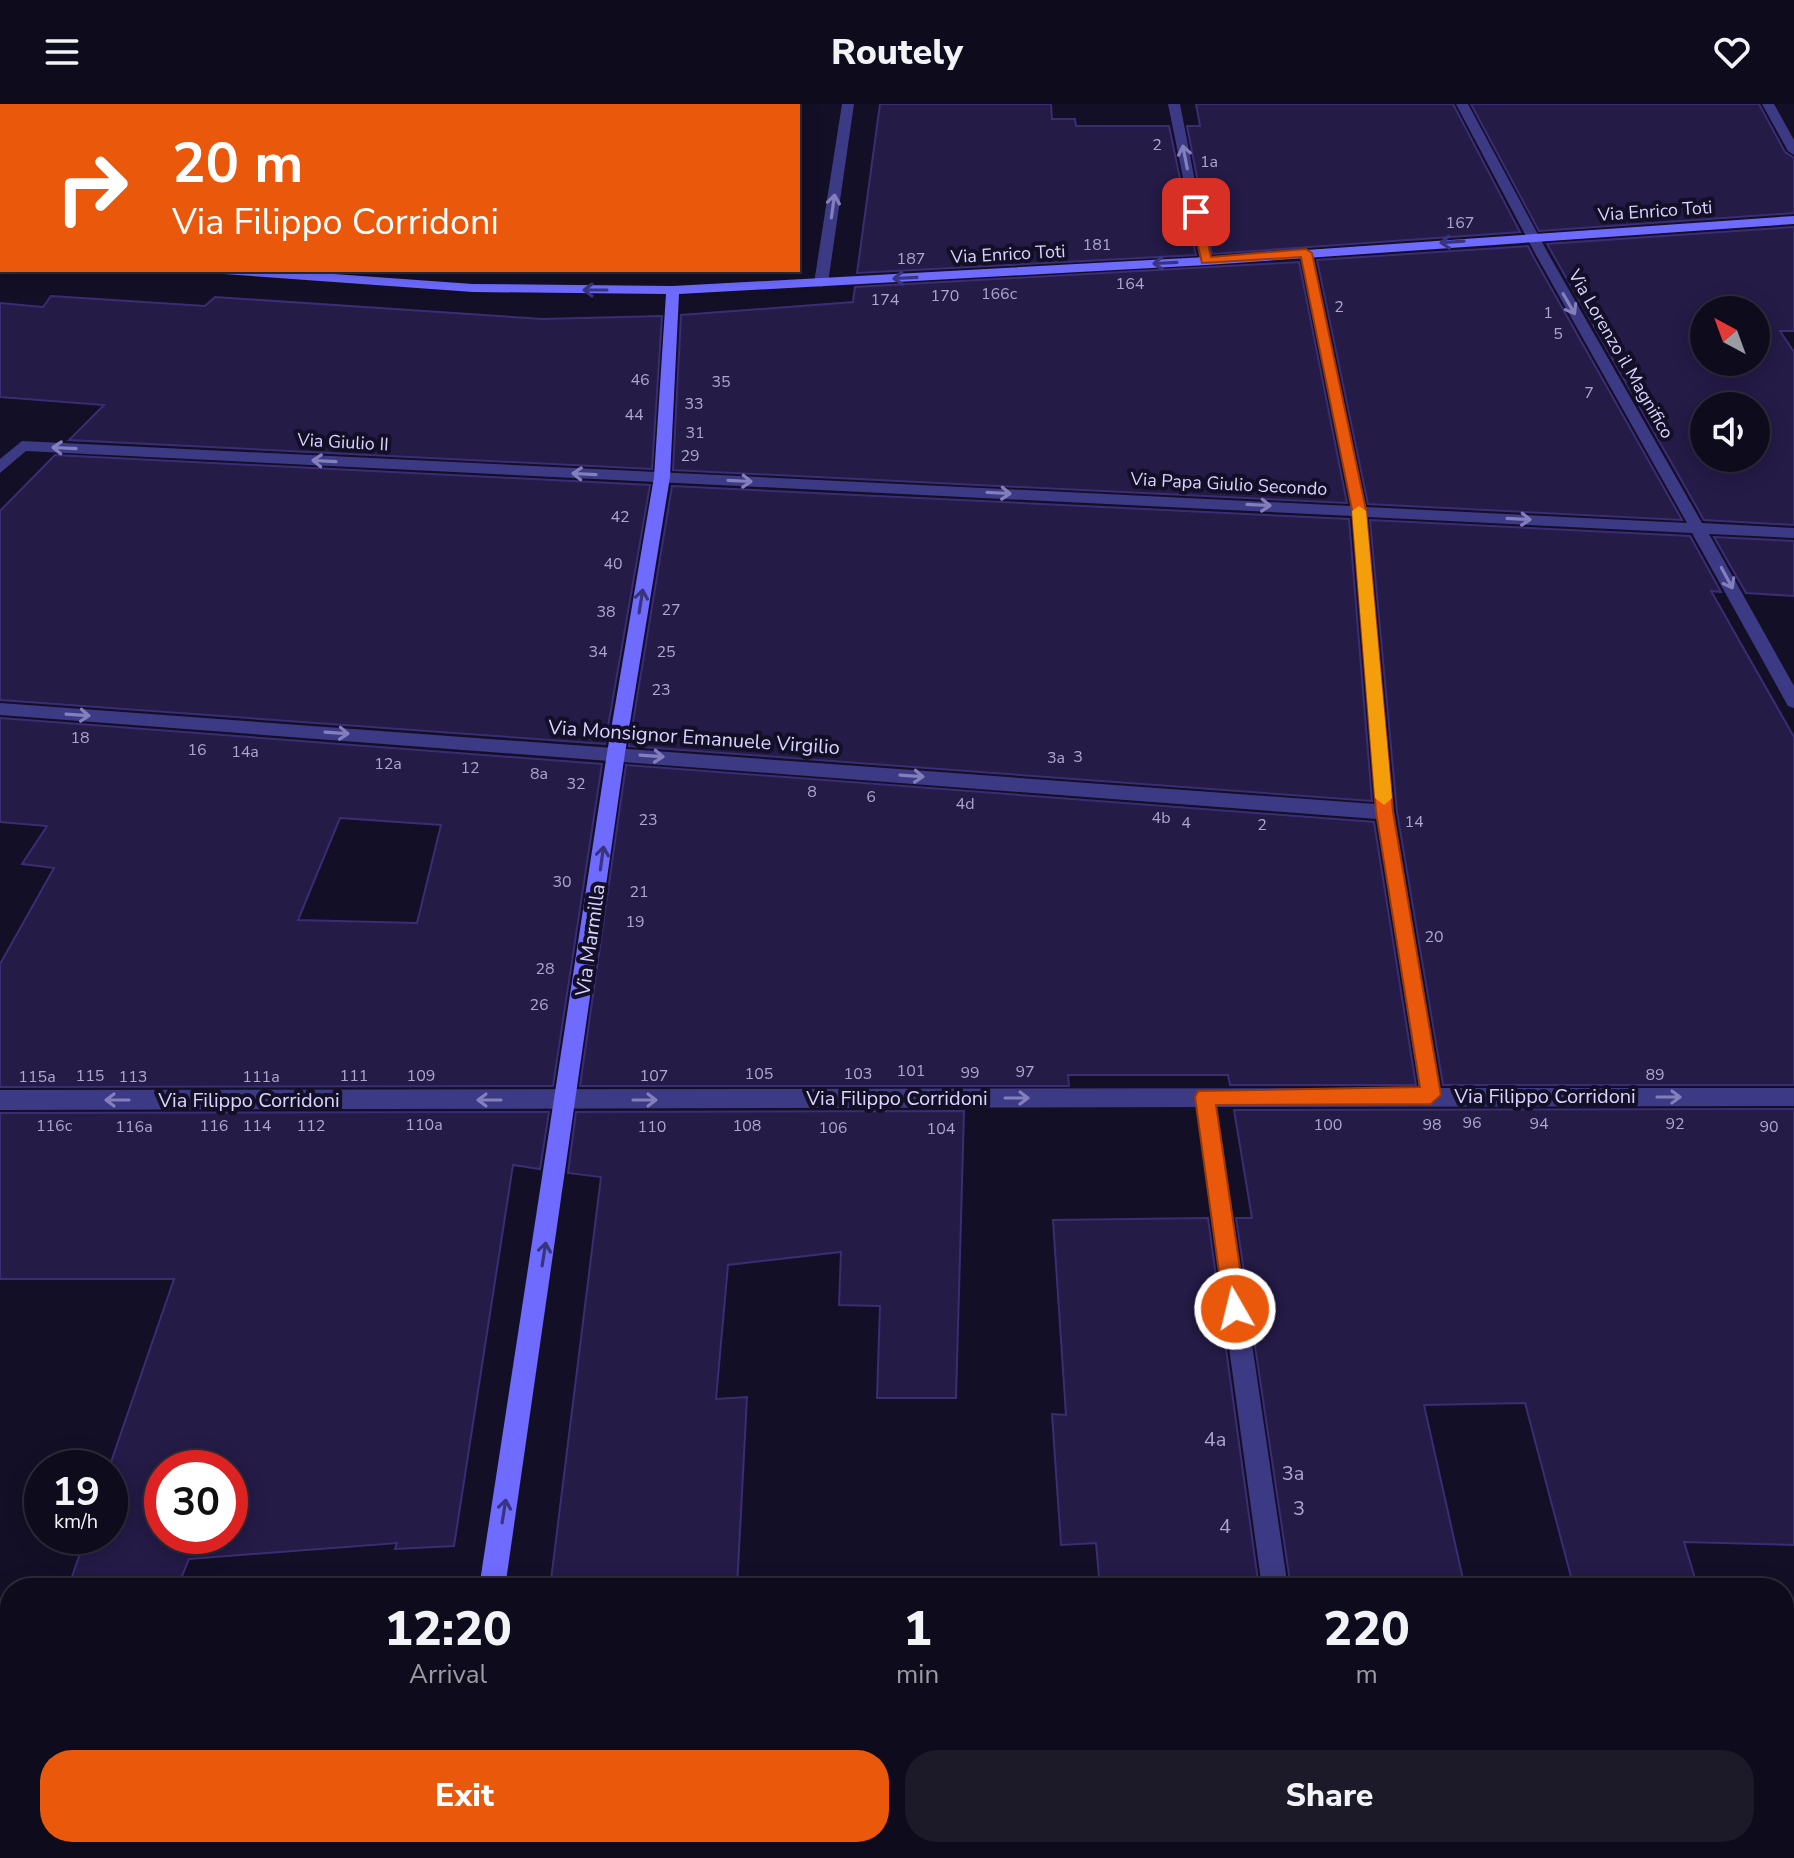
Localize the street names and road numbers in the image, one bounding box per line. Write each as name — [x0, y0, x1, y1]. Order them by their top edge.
street label: Via Enrico Toti — [1596, 195, 1713, 227]
street label: Via Enrico Toti — [949, 239, 1066, 269]
street label: Via Lorenzo il Magnifico — [1562, 264, 1679, 443]
street label: Via Giulio II — [296, 428, 389, 456]
street label: Via Papa Giulio Secondo — [1129, 467, 1328, 501]
street label: Via Monsignor Emanuele Virgilio — [546, 714, 841, 761]
street label: Via Marmilla — [569, 882, 612, 999]
street label: Via Filippo Corridoni — [1453, 1083, 1636, 1110]
street label: Via Filippo Corridoni — [805, 1085, 988, 1112]
street label: Via Filippo Corridoni — [157, 1087, 340, 1114]

